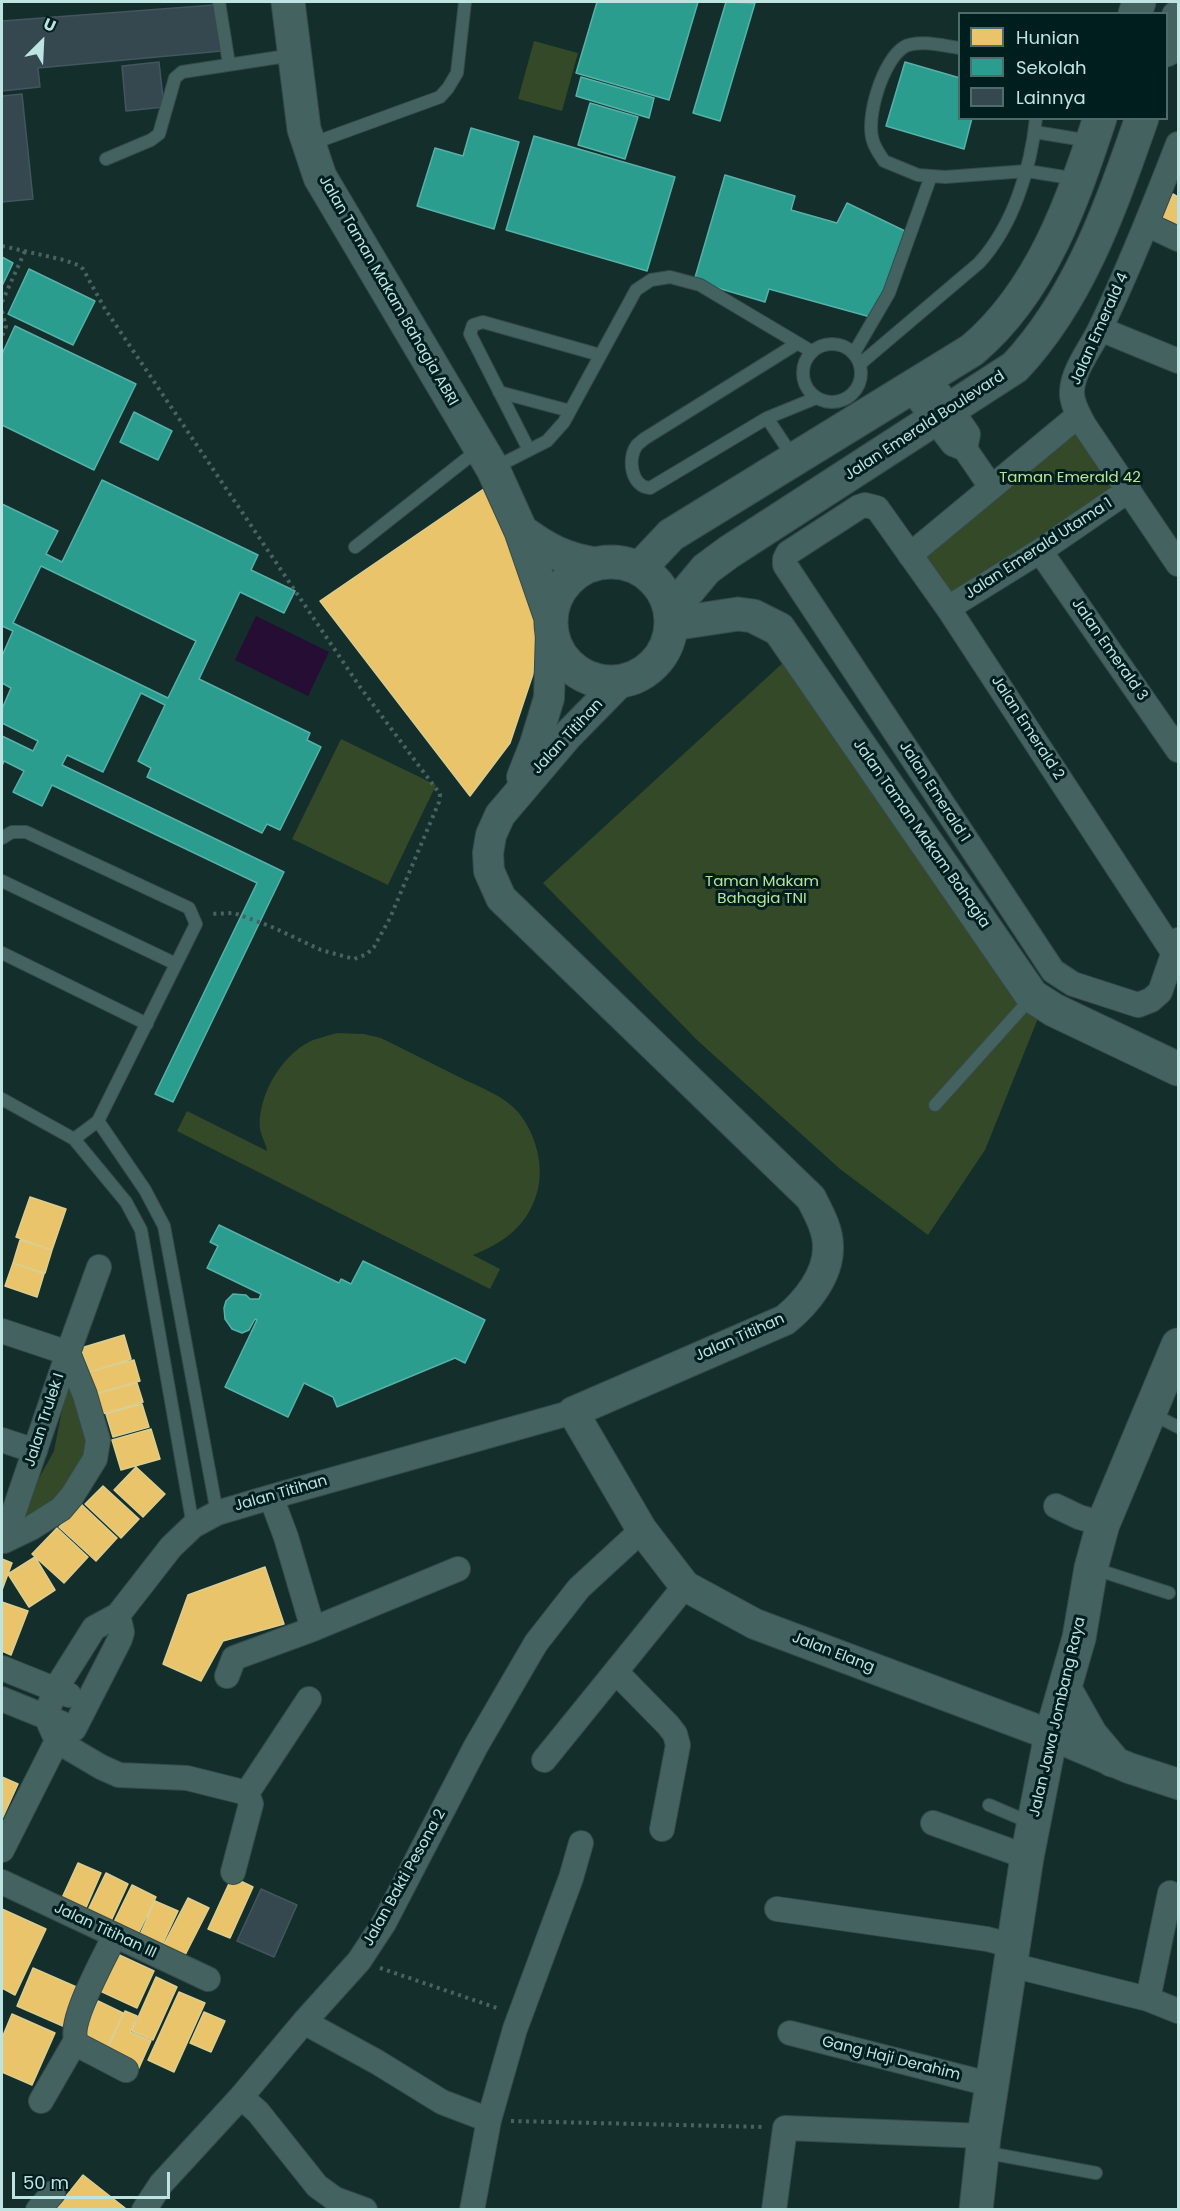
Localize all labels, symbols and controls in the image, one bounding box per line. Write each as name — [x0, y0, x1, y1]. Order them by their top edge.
north arrow — [12, 12, 72, 72]
text: U — [40, 12, 59, 38]
legend — [958, 12, 1168, 120]
text: Hunian — [1016, 25, 1080, 50]
text: Sekolah — [1016, 55, 1087, 80]
text: Lainnya — [1016, 85, 1086, 110]
street label: Jalan Taman Makam Bahagia ABRI — [315, 173, 461, 409]
street label: Jalan Emerald 4 — [1067, 270, 1133, 388]
street label: Jalan Emerald Boulevard — [842, 367, 1008, 485]
park label: Taman Emerald 42 — [999, 469, 1141, 487]
street label: Jalan Emerald Utama 1 — [962, 495, 1116, 603]
street label: Jalan Emerald 3 — [1067, 596, 1151, 704]
street label: Jalan Emerald 2 — [987, 673, 1067, 783]
street label: Jalan Titihan — [529, 696, 607, 778]
street label: Jalan Taman Makam Bahagia — [849, 736, 993, 932]
street label: Jalan Emerald 1 — [895, 738, 973, 846]
park label: Taman Makam Bahagia TNI — [705, 873, 819, 908]
street label: Jalan Titihan — [693, 1310, 787, 1366]
street label: Jalan Trulek I — [21, 1371, 69, 1469]
street label: Jalan Titihan — [232, 1472, 330, 1516]
street label: Jalan Jawa Jombang Raya — [1026, 1615, 1090, 1819]
street label: Jalan Elang — [789, 1629, 877, 1677]
street label: Jalan Bakti Pesona 2 — [360, 1806, 450, 1950]
street label: Jalan Titihan III — [51, 1899, 159, 1963]
street label: Gang Haji Derahim — [820, 2033, 962, 2085]
scale bar — [15, 2160, 172, 2198]
text: 50 m — [23, 2170, 69, 2195]

